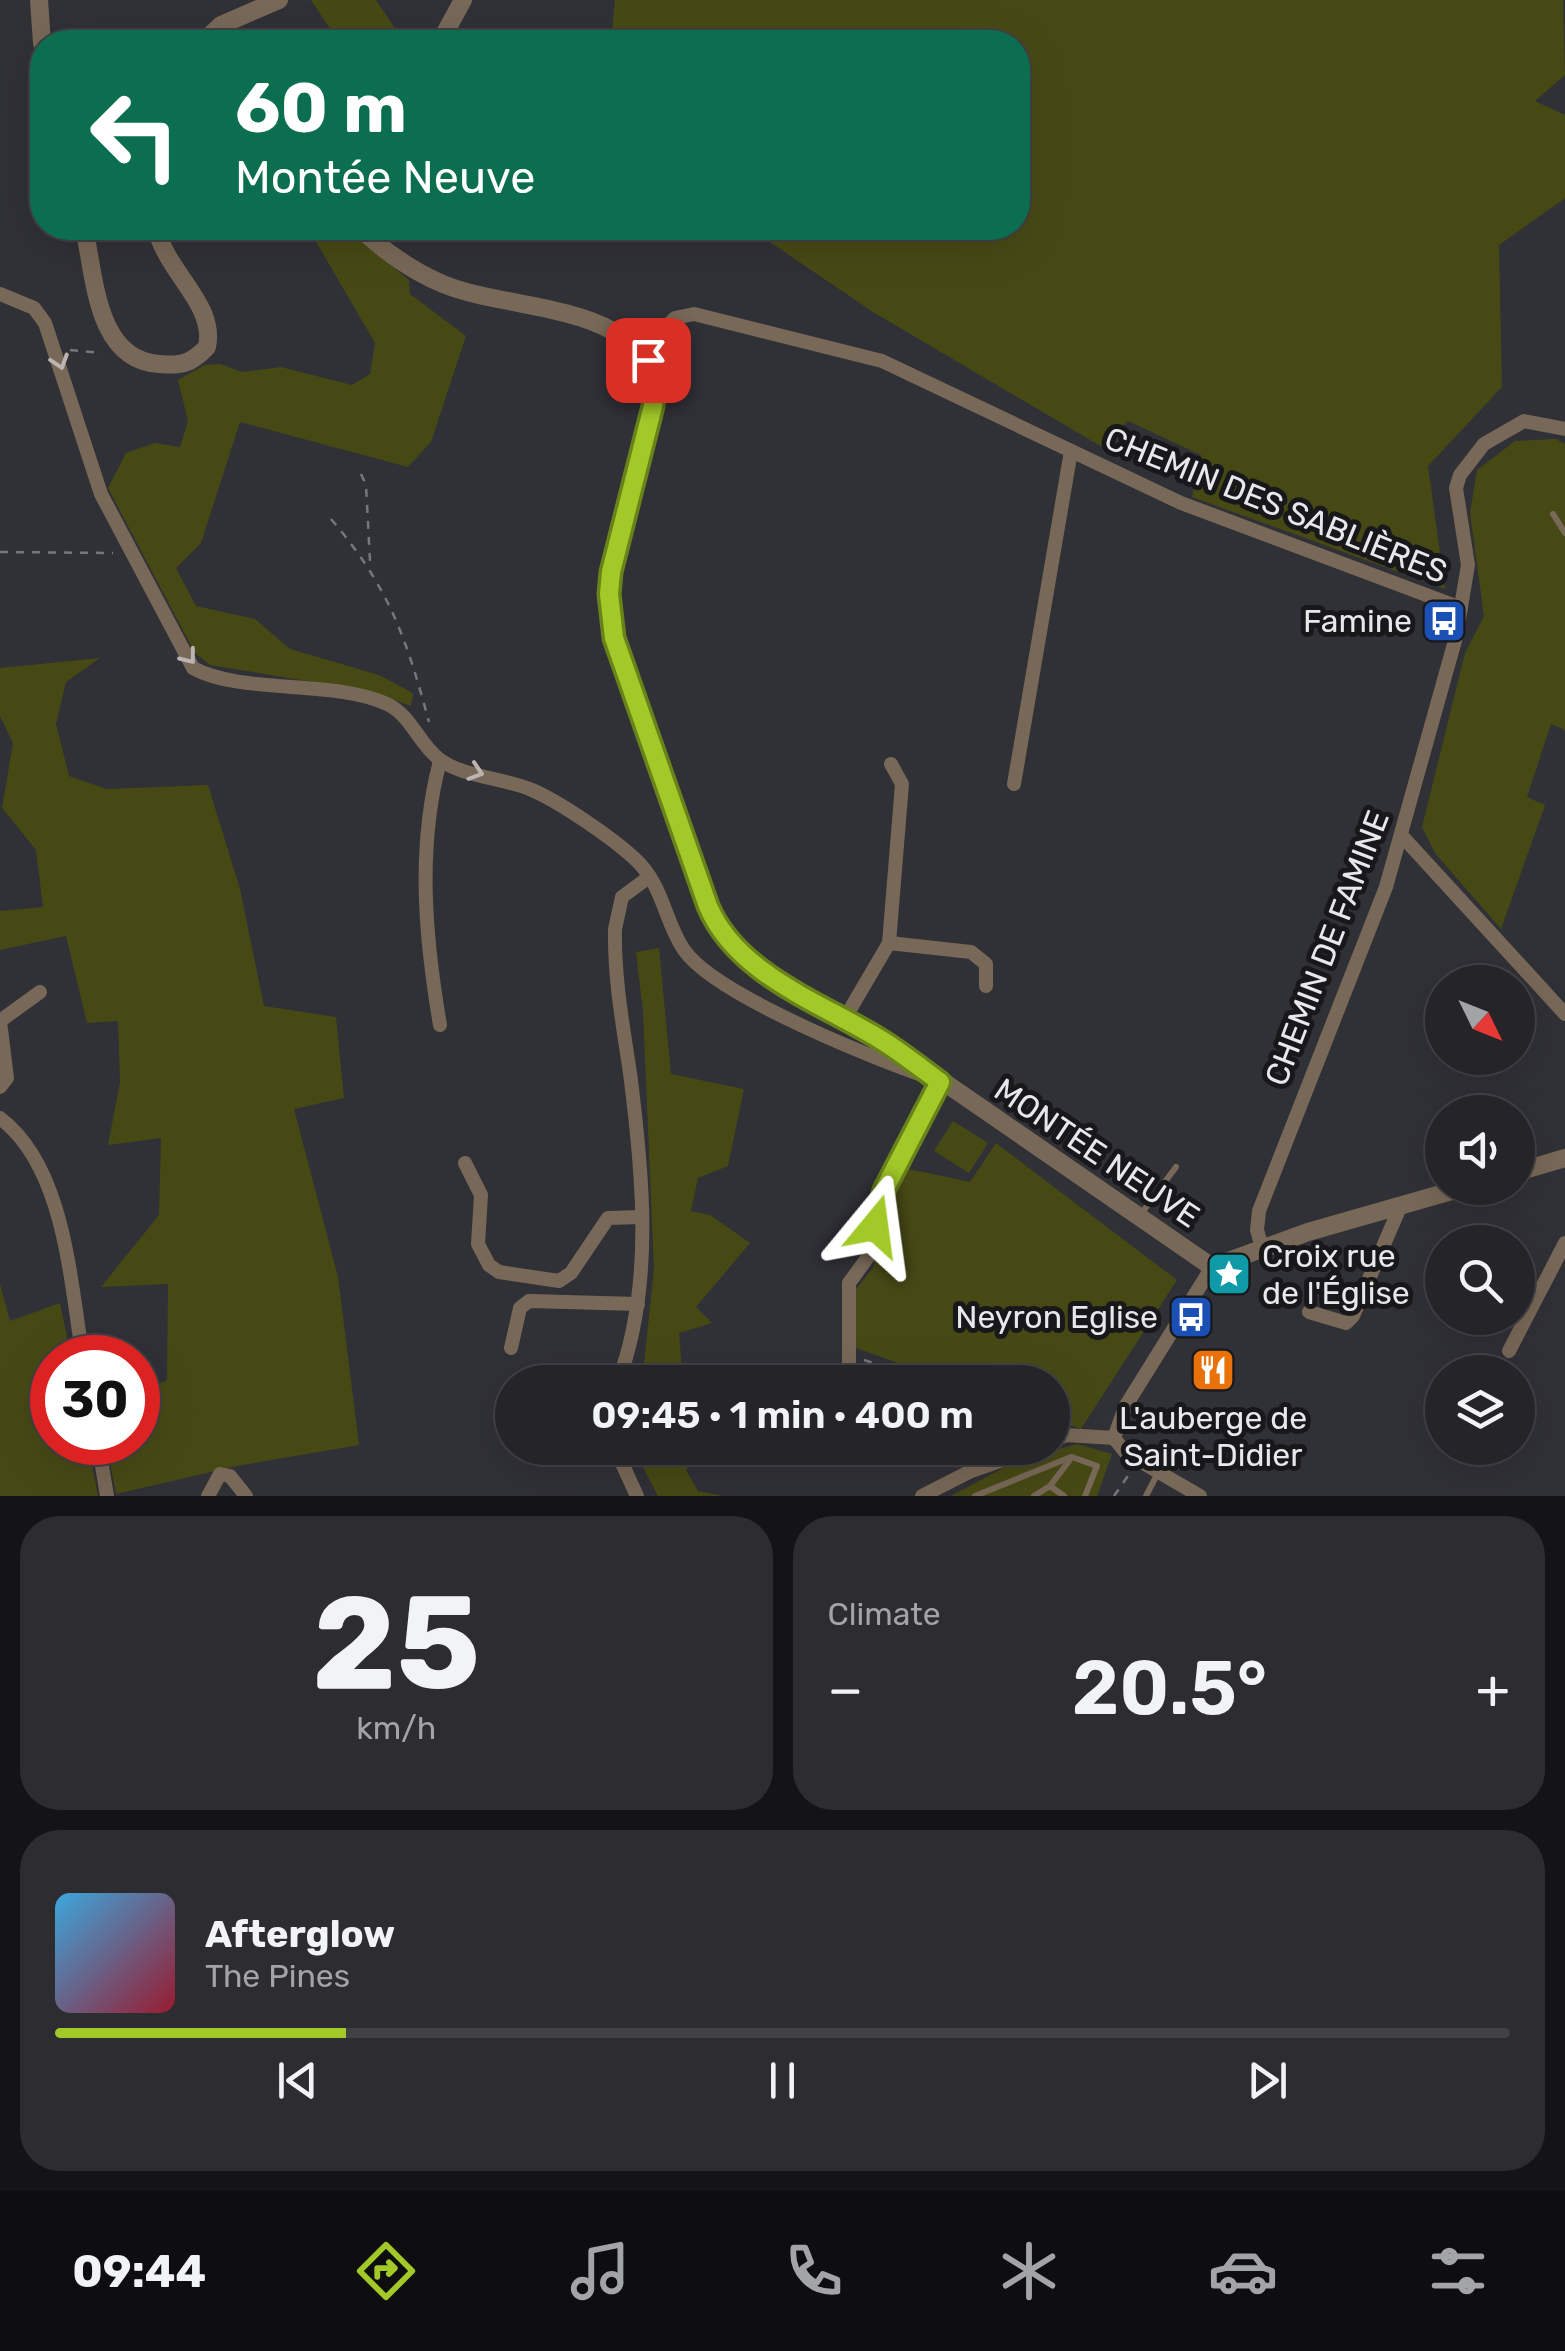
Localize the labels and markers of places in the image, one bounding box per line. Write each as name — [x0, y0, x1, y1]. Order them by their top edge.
pin — [606, 318, 691, 403]
bus stop icon: Famine — [1421, 598, 1467, 644]
place label: Famine — [1303, 602, 1412, 640]
place label: Croix rue de l'Église — [1262, 1237, 1410, 1312]
place icon: Croix rue de l'Église — [1206, 1251, 1252, 1297]
bus stop icon: Neyron Eglise — [1168, 1294, 1214, 1340]
place label: Neyron Eglise — [955, 1298, 1158, 1336]
restaurant icon: L'auberge de Saint-Didier — [1190, 1347, 1236, 1393]
place label: L'auberge de Saint-Didier — [1119, 1399, 1307, 1474]

